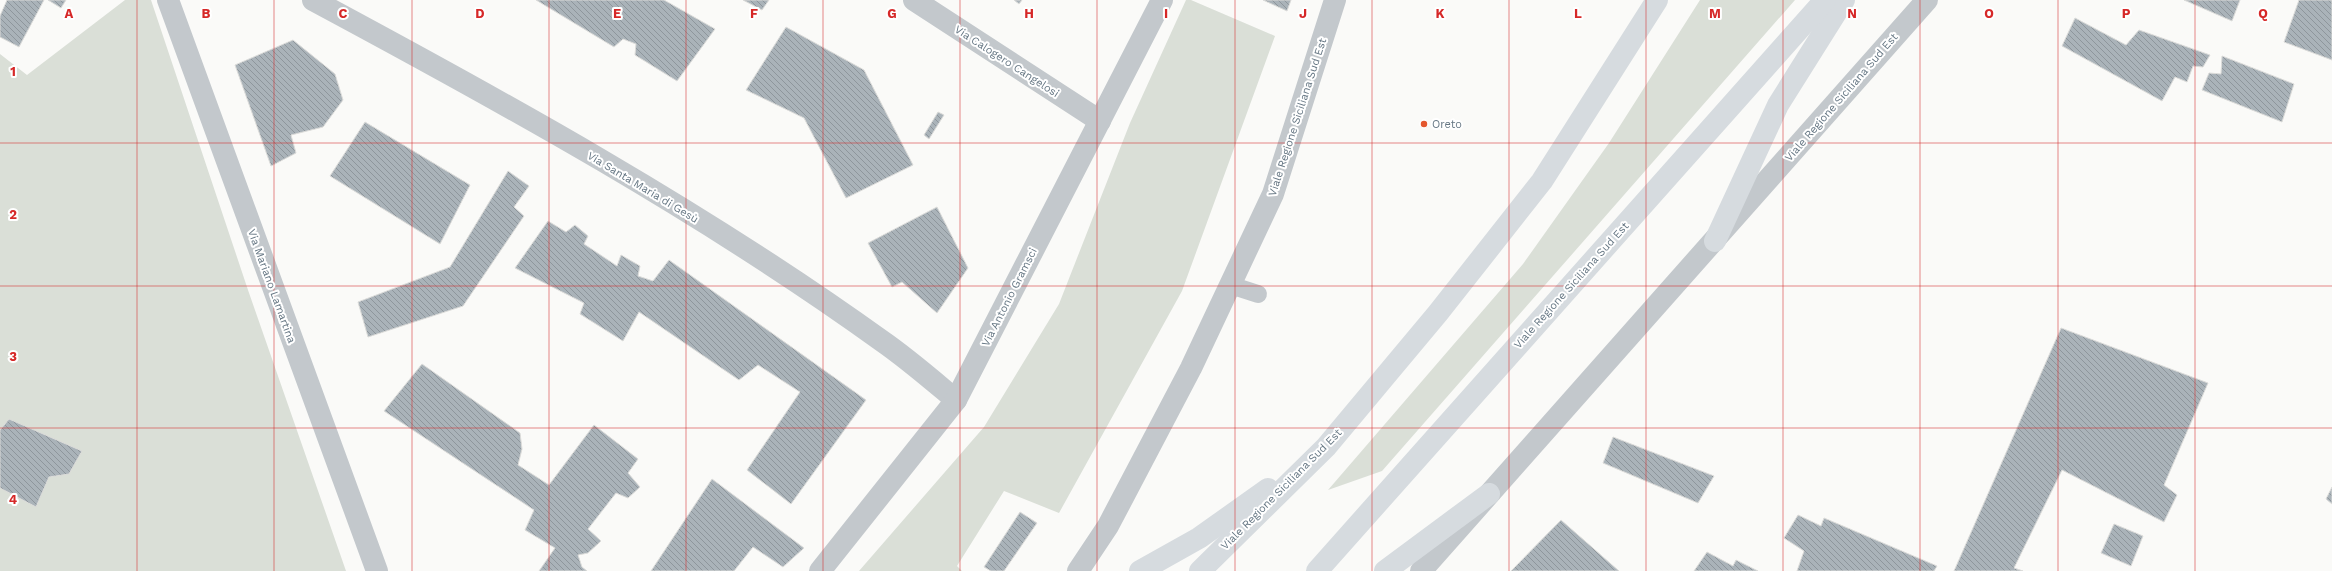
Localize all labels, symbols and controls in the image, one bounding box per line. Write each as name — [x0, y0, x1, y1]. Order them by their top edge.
text: A — [65, 6, 74, 21]
text: B — [202, 6, 211, 21]
text: C — [339, 6, 348, 21]
text: D — [475, 6, 485, 21]
text: E — [613, 6, 621, 21]
text: F — [750, 6, 758, 21]
text: G — [887, 6, 897, 21]
text: H — [1024, 6, 1034, 21]
text: I — [1164, 6, 1168, 21]
text: J — [1299, 6, 1307, 21]
text: K — [1435, 6, 1445, 21]
text: L — [1574, 6, 1582, 21]
text: M — [1709, 6, 1721, 21]
text: N — [1847, 6, 1857, 21]
text: O — [1984, 6, 1994, 21]
text: P — [2122, 6, 2131, 21]
text: Q — [2258, 6, 2268, 21]
street label: Via Calogero Cangelosi — [952, 23, 1061, 100]
street label: Viale Regione Siciliana Sud Est — [1782, 30, 1901, 164]
street label: Viale Regione Siciliana Sud Est — [1266, 36, 1329, 198]
text: 1 — [10, 64, 16, 79]
place label: Oreto — [1432, 118, 1462, 131]
marker: Oreto — [1419, 119, 1429, 129]
street label: Via Santa Maria di Gesù — [585, 149, 701, 226]
text: 2 — [9, 207, 17, 222]
street label: Viale Regione Siciliana Sud Est — [1511, 219, 1632, 351]
street label: Via Mariano Lamartina — [245, 227, 298, 345]
street label: Via Antonio Gramsci — [979, 246, 1040, 349]
text: 3 — [9, 349, 17, 364]
street label: Viale Regione Siciliana Sud Est — [1218, 426, 1345, 552]
text: 4 — [9, 492, 18, 507]

